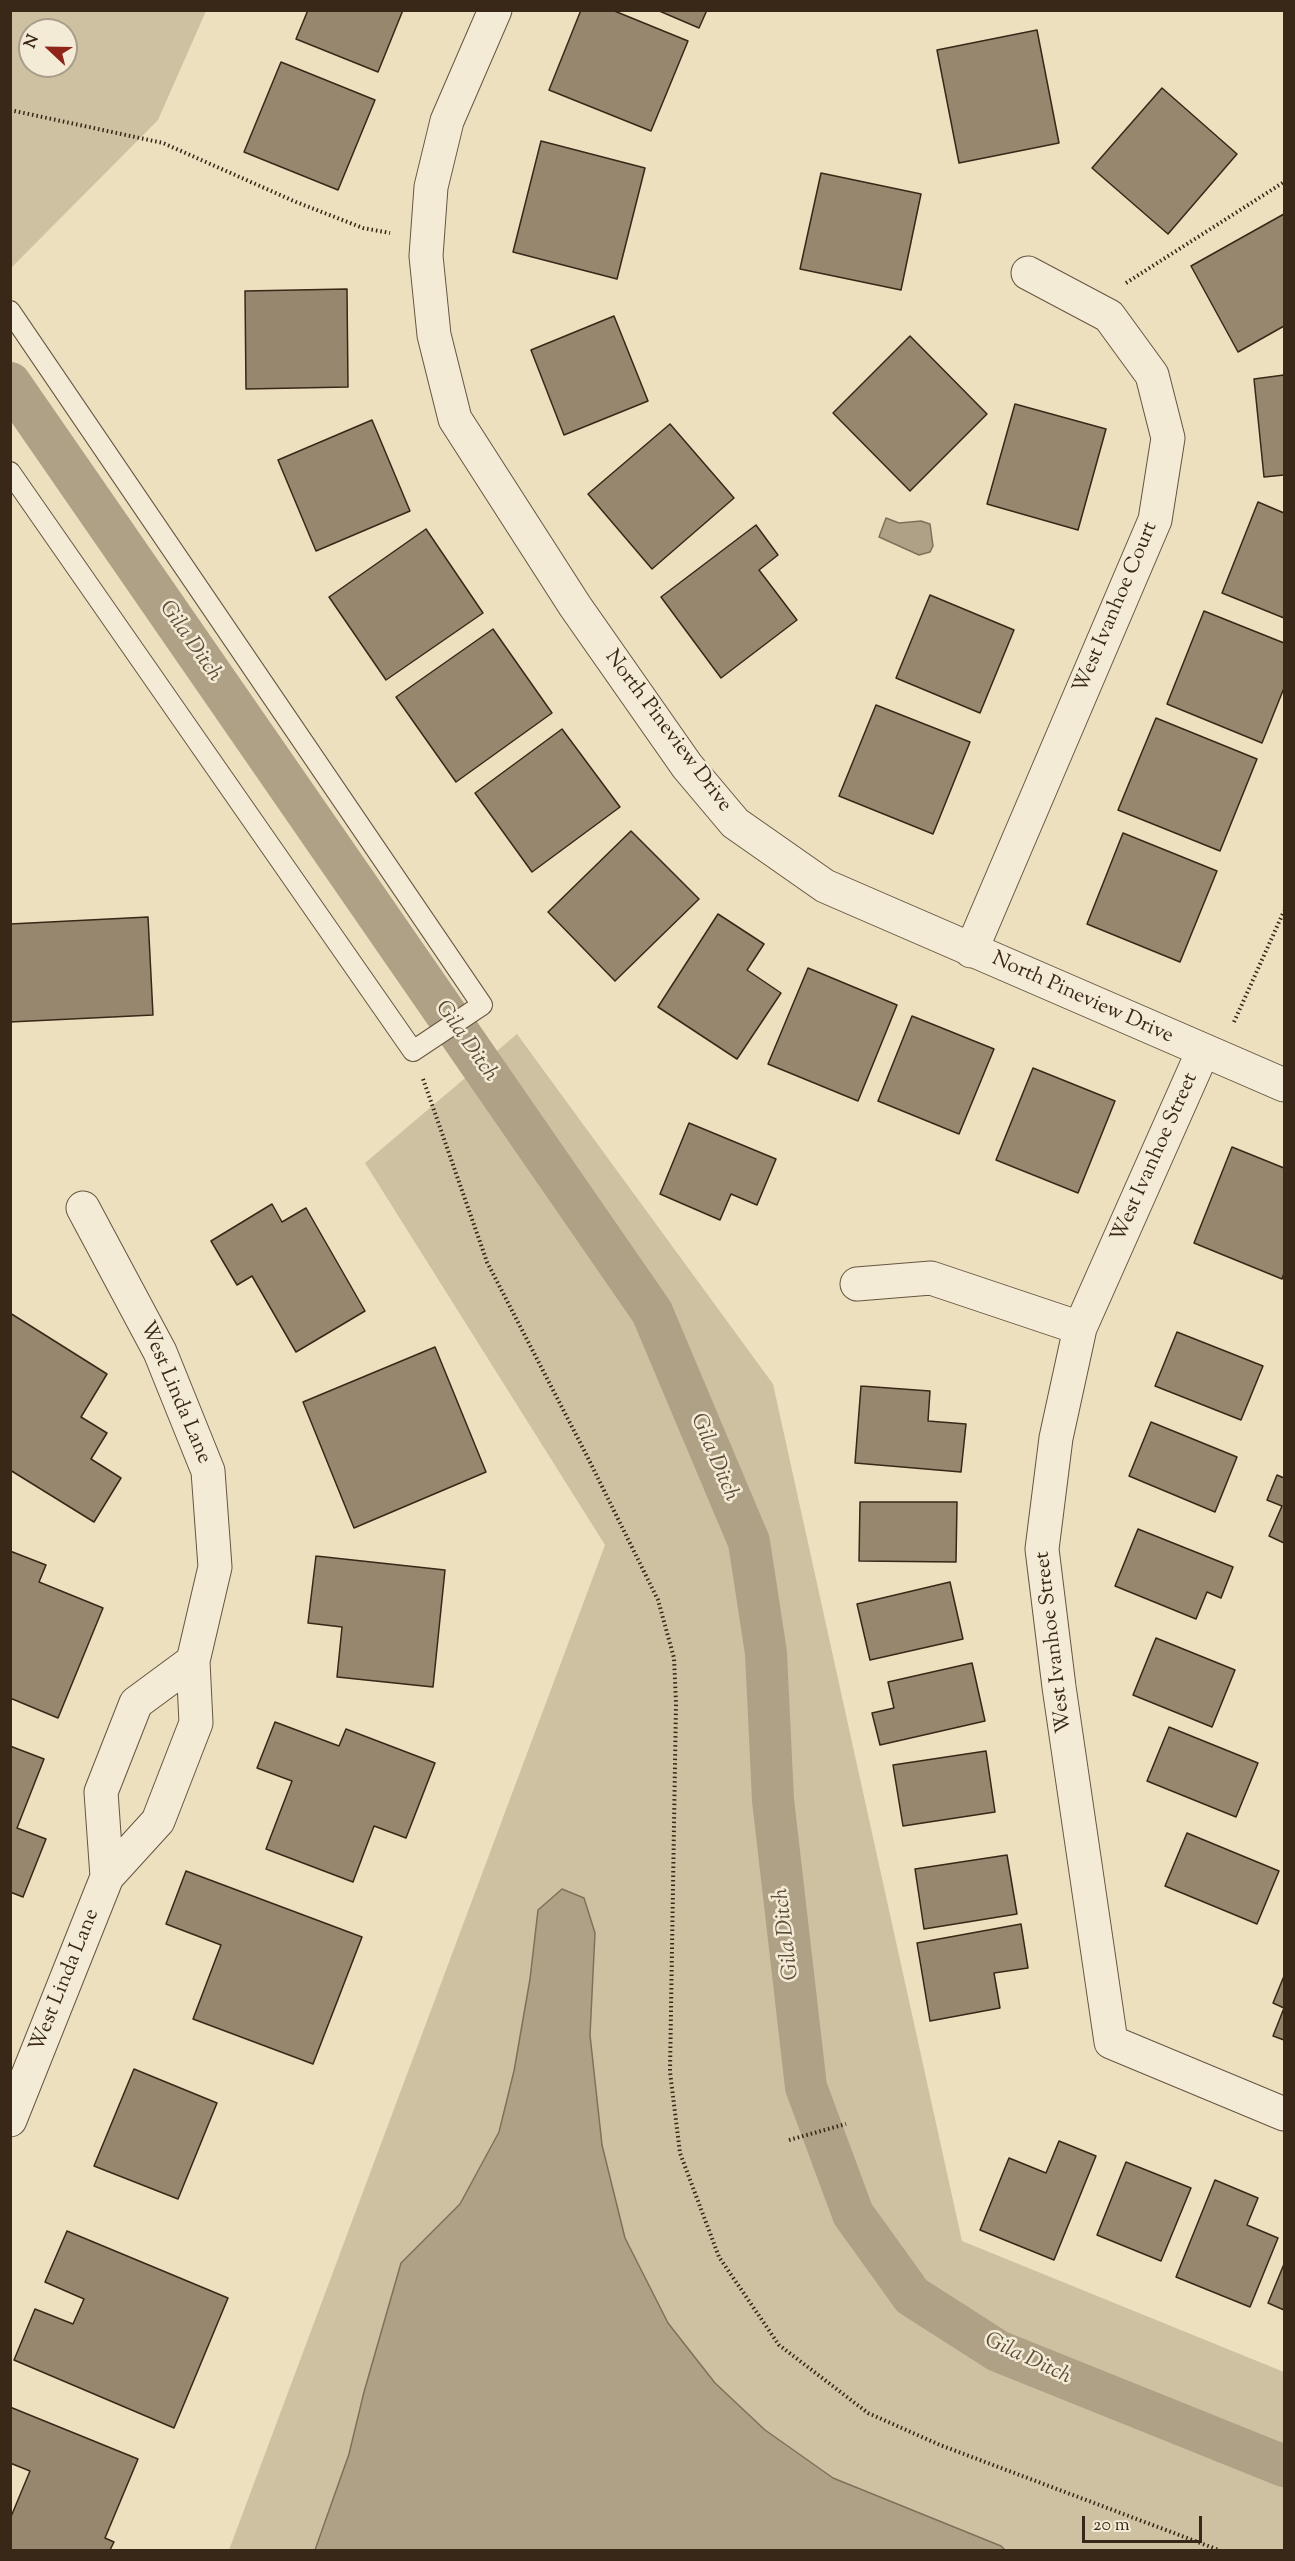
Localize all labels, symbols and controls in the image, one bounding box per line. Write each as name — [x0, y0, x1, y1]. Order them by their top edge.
north arrow — [18, 18, 78, 78]
text: N — [20, 32, 46, 52]
street label: West Ivanhoe Court — [1069, 518, 1165, 698]
water label: Gila Ditch — [152, 597, 226, 687]
street label: North Pineview Drive — [598, 646, 736, 818]
street label: North Pineview Drive — [987, 948, 1177, 1050]
water label: Gila Ditch — [428, 997, 502, 1087]
street label: West Ivanhoe Street — [1107, 1069, 1205, 1247]
street label: West Linda Lane — [133, 1318, 215, 1468]
water label: Gila Ditch — [683, 1410, 743, 1506]
street label: West Ivanhoe Street — [1031, 1550, 1079, 1734]
water label: Gila Ditch — [769, 1886, 807, 1982]
street label: West Linda Lane — [26, 1906, 106, 2056]
water label: Gila Ditch — [979, 2328, 1075, 2392]
scale bar — [1085, 2504, 1205, 2542]
text: 20 m — [1093, 2513, 1130, 2539]

